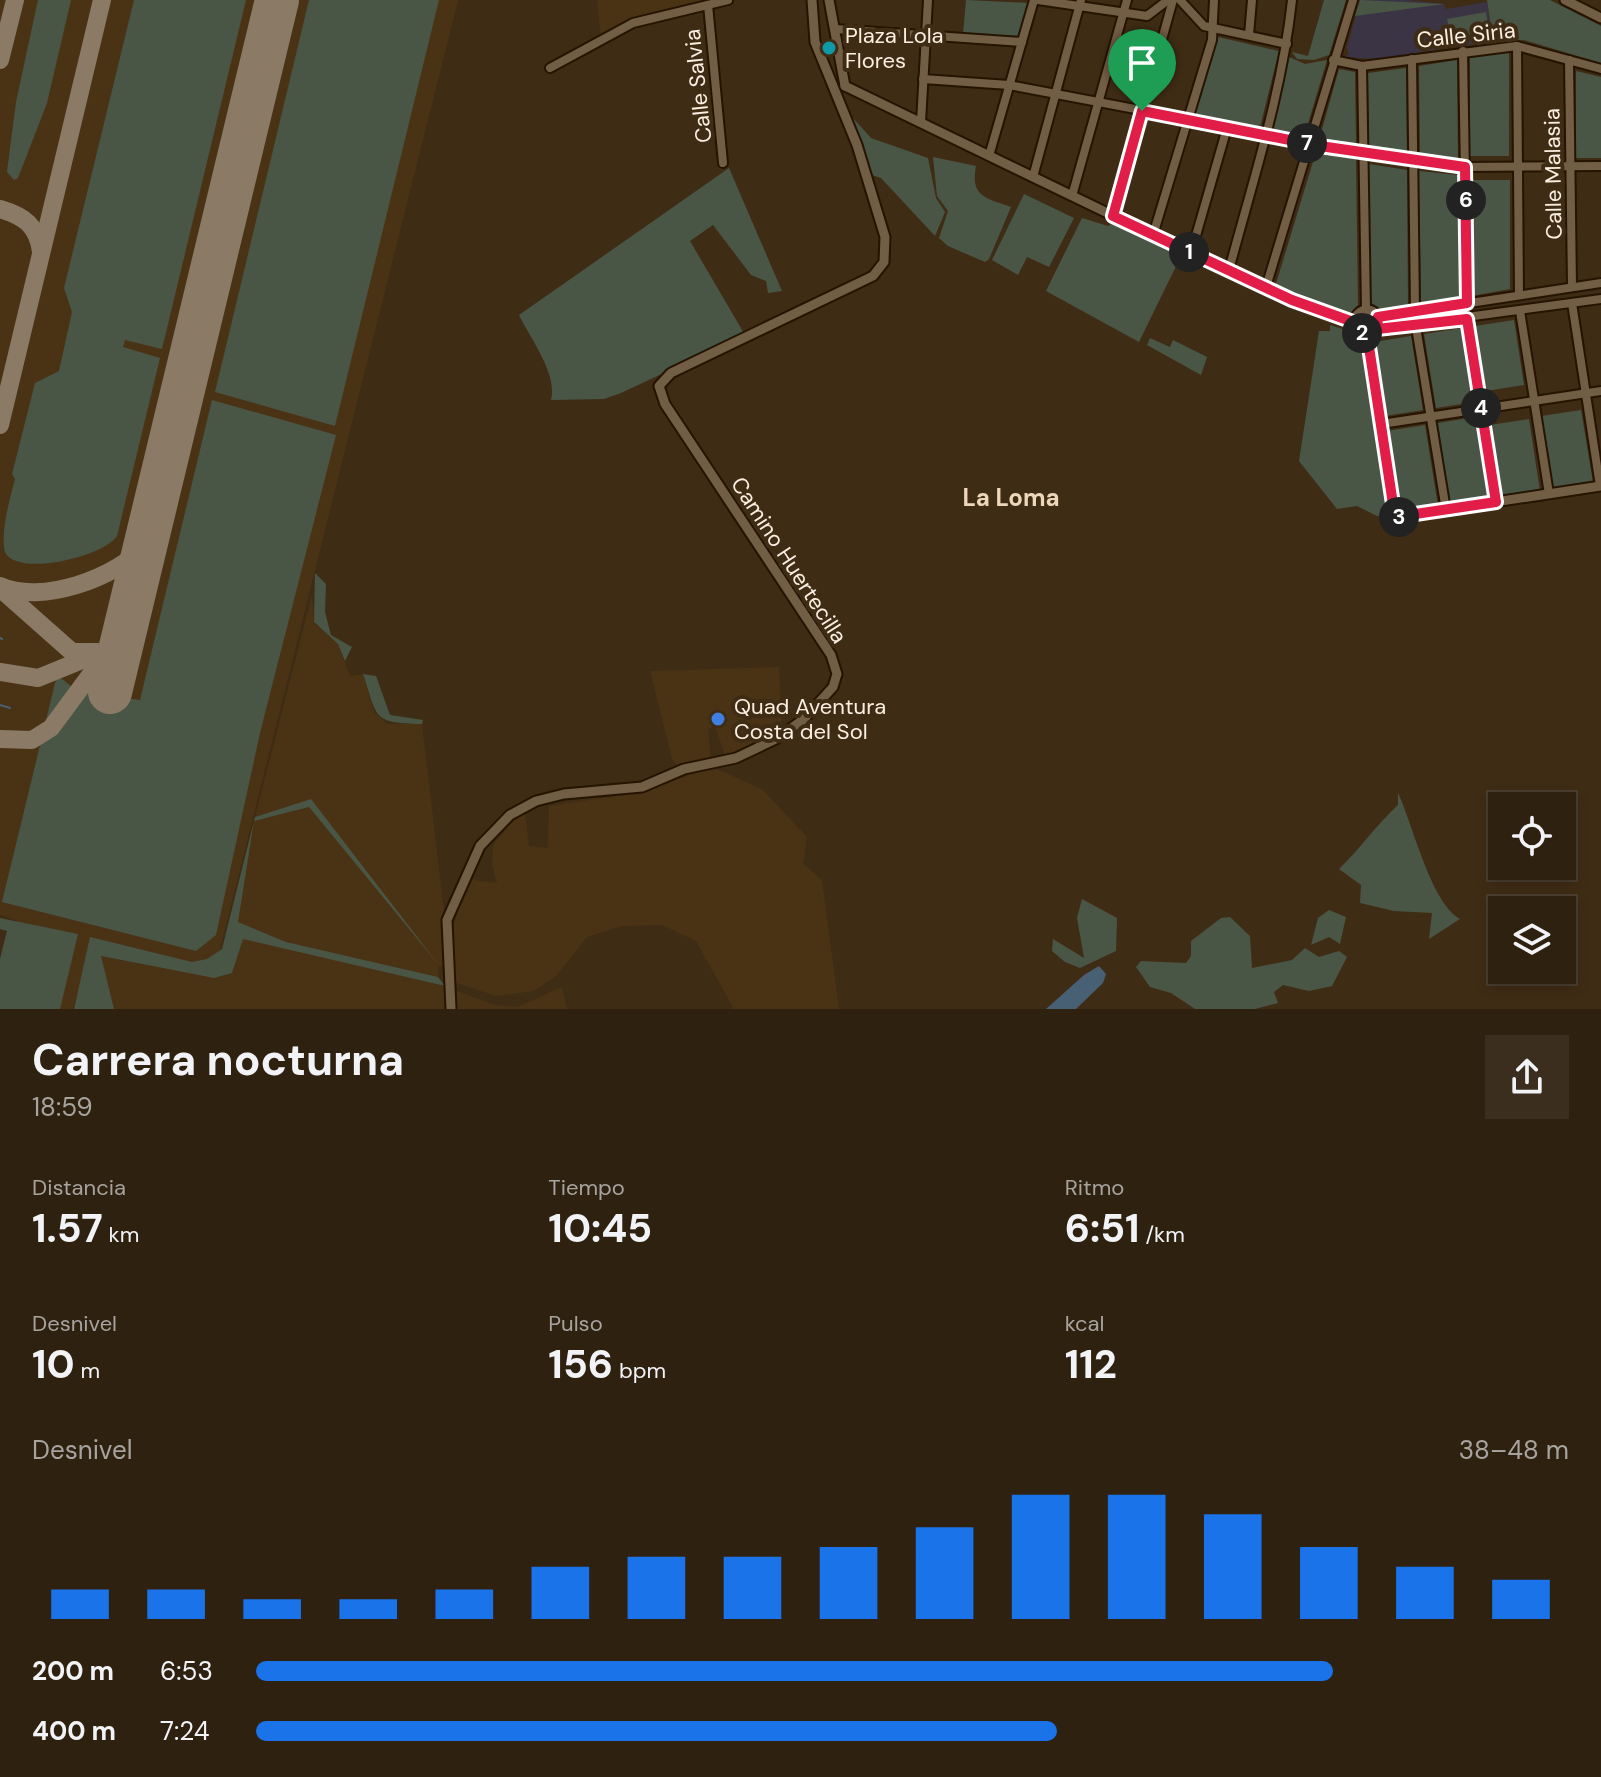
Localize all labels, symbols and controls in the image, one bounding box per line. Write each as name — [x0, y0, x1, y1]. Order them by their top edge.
street label: Calle Siria — [1415, 15, 1517, 55]
place label: Plaza Lola Flores — [845, 21, 944, 75]
street label: Calle Salvia — [678, 28, 718, 144]
pin — [1108, 29, 1176, 111]
marker: Plaza Lola Flores — [820, 39, 838, 57]
icon: arrive — [1120, 41, 1164, 85]
street label: Calle Malasia — [1537, 108, 1569, 240]
pin: 7 — [1287, 123, 1327, 163]
text: 7 — [1301, 128, 1313, 157]
pin: 6 — [1446, 180, 1486, 220]
text: 6 — [1459, 185, 1473, 214]
pin: 1 — [1169, 232, 1209, 272]
text: 1 — [1185, 237, 1193, 266]
pin: 2 — [1342, 313, 1382, 353]
text: 2 — [1356, 318, 1368, 347]
pin: 4 — [1461, 388, 1501, 428]
text: 4 — [1474, 393, 1488, 422]
street label: Camino Huertecilla — [724, 471, 854, 649]
district label: La Loma — [962, 482, 1060, 513]
pin: 3 — [1379, 497, 1419, 537]
text: 3 — [1392, 502, 1406, 531]
place label: Quad Aventura Costa del Sol — [734, 692, 886, 746]
marker: Quad Aventura Costa del Sol — [709, 710, 727, 728]
map controls — [1488, 792, 1576, 984]
button: locate — [1488, 792, 1576, 880]
button: layers — [1488, 896, 1576, 984]
text: Carrera nocturna — [32, 1031, 404, 1089]
button: share — [1485, 1035, 1569, 1119]
text: 18:59 — [32, 1090, 93, 1124]
text: Distancia — [32, 1173, 126, 1202]
text: Tiempo — [548, 1173, 625, 1202]
text: Ritmo — [1065, 1173, 1124, 1202]
text: 1.57 — [32, 1202, 103, 1254]
text: 10:45 — [548, 1202, 652, 1254]
text: 6:51 — [1065, 1202, 1140, 1254]
text: km — [103, 1220, 139, 1249]
text: /km — [1140, 1220, 1185, 1249]
text: Desnivel — [32, 1309, 117, 1338]
text: Pulso — [548, 1309, 603, 1338]
text: kcal — [1065, 1309, 1104, 1338]
text: 10 — [32, 1338, 75, 1390]
text: 156 — [548, 1338, 613, 1390]
text: 112 — [1065, 1338, 1117, 1390]
text: m — [75, 1356, 100, 1385]
text: bpm — [613, 1356, 666, 1385]
text: Desnivel — [32, 1433, 133, 1467]
text: 38–48 m — [1459, 1433, 1569, 1467]
text: 200 m — [32, 1654, 114, 1688]
text: 6:53 — [160, 1654, 213, 1688]
text: 400 m — [32, 1714, 116, 1748]
text: 7:24 — [160, 1714, 209, 1748]

